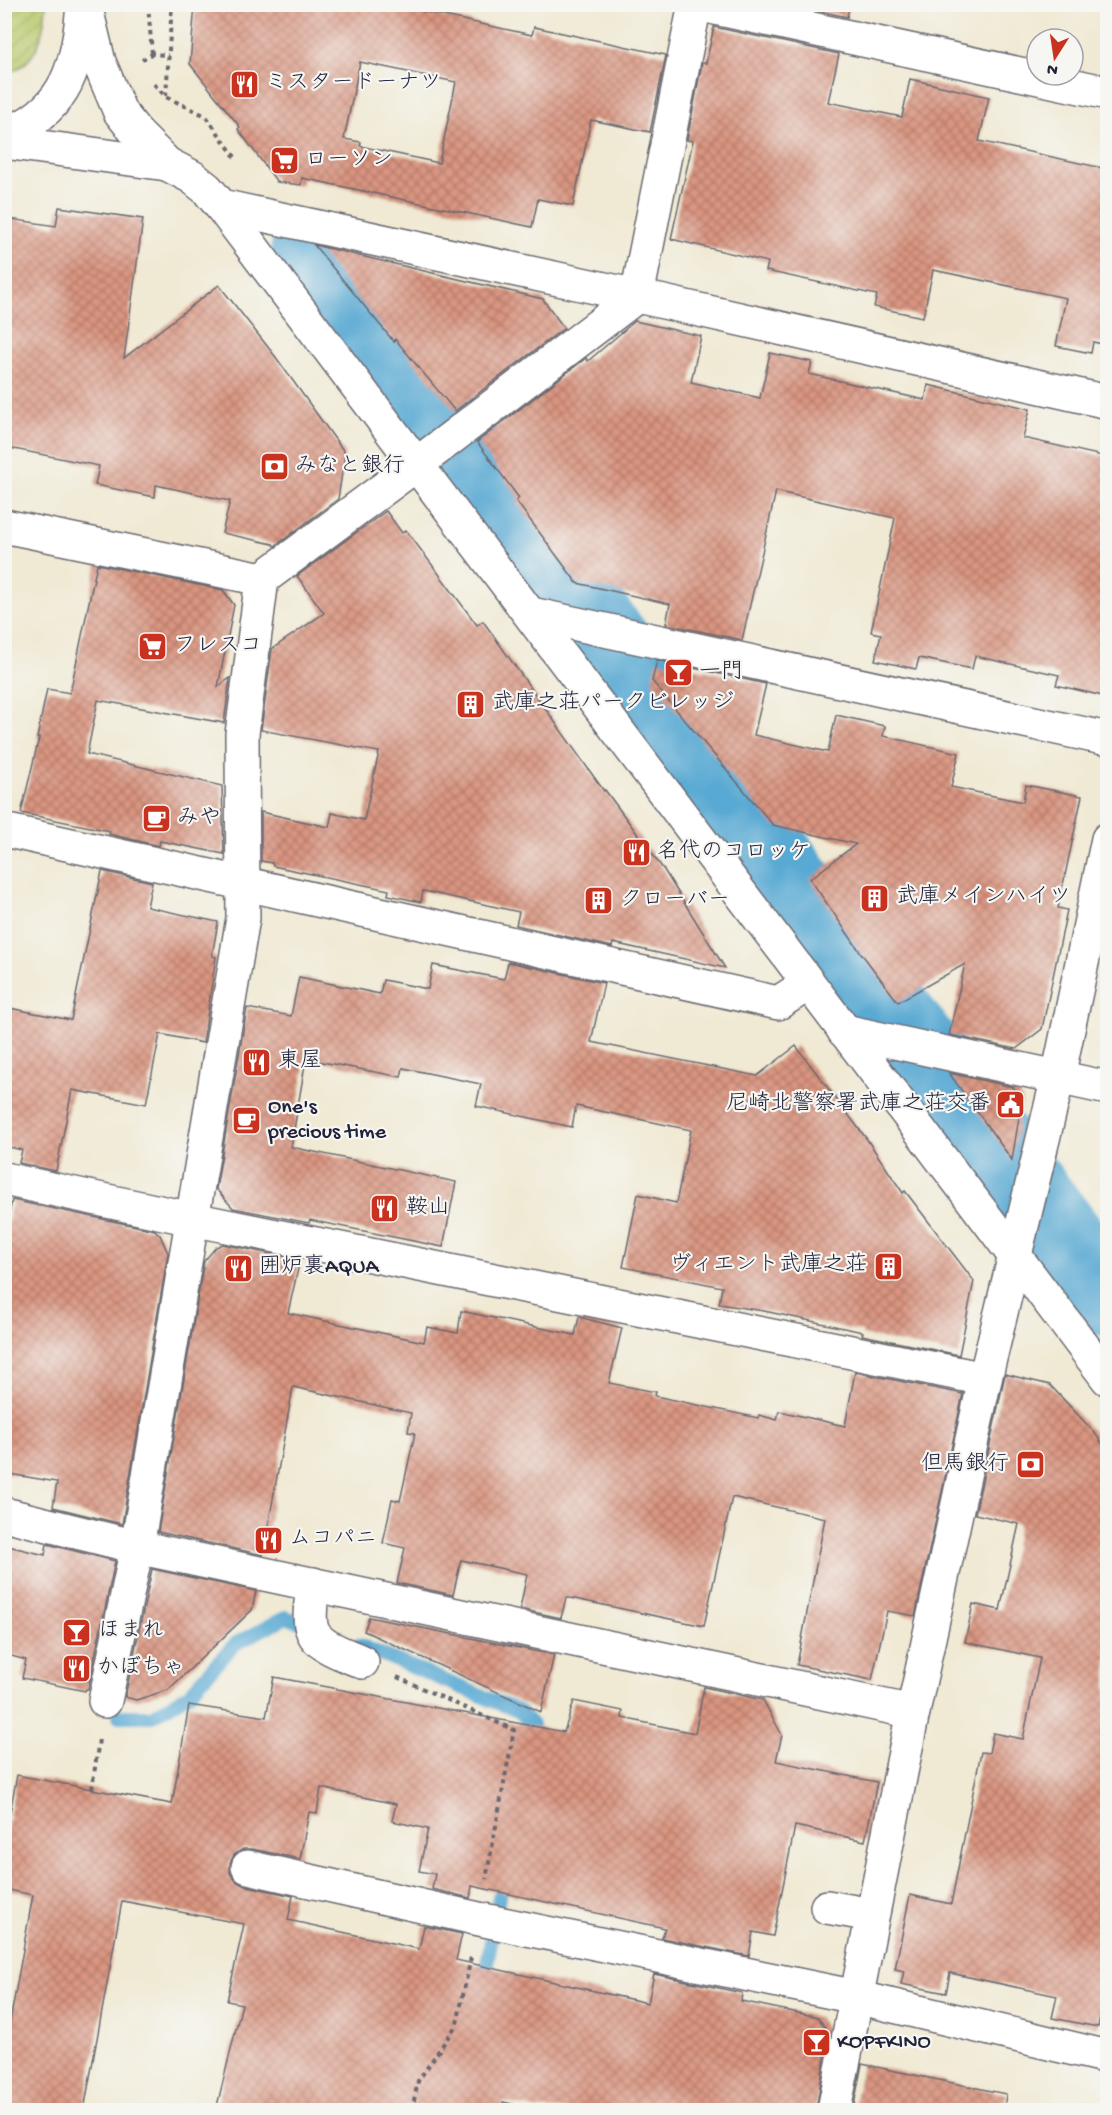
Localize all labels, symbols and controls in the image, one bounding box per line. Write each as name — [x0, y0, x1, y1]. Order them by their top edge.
north arrow — [1025, 27, 1085, 87]
text: N — [1045, 58, 1060, 79]
restaurant icon: ミスタードーナツ — [228, 68, 260, 100]
place label: ミスタードーナツ — [265, 71, 441, 97]
supermarket icon: ローソン — [268, 145, 300, 177]
place label: ローソン — [305, 148, 393, 174]
bank icon: みなと銀行 — [258, 451, 290, 483]
place label: みなと銀行 — [295, 454, 405, 480]
supermarket icon: フレスコ — [137, 631, 169, 663]
place label: フレスコ — [174, 634, 262, 660]
bar icon: 一門 — [662, 657, 694, 689]
place label: 一門 — [699, 660, 743, 686]
building icon: 武庫之荘パークビレッジ — [455, 688, 487, 720]
place label: 武庫之荘パークビレッジ — [492, 689, 734, 717]
cafe icon: みや — [140, 803, 172, 835]
place label: みや — [177, 806, 221, 832]
restaurant icon: 名代のコロッケ — [620, 837, 652, 869]
place label: 名代のコロッケ — [657, 838, 811, 866]
building icon: 武庫メインハイツ — [859, 882, 891, 914]
place label: 武庫メインハイツ — [896, 883, 1071, 911]
building icon: クローバー — [583, 885, 615, 917]
place label: クローバー — [620, 888, 730, 914]
restaurant icon: 東屋 — [241, 1046, 273, 1078]
place label: 東屋 — [278, 1048, 322, 1075]
public building icon: 尼崎北警察署武庫之荘交番 — [995, 1089, 1027, 1121]
place label: 尼崎北警察署武庫之荘交番 — [726, 1090, 990, 1118]
place label: One's precious time — [267, 1095, 387, 1146]
cafe icon: One's precious time — [231, 1105, 263, 1137]
restaurant icon: 鞍山 — [369, 1193, 401, 1225]
place label: 鞍山 — [406, 1195, 450, 1222]
building icon: ヴィエント武庫之荘 — [872, 1250, 904, 1282]
place label: ヴィエント武庫之荘 — [669, 1251, 867, 1279]
restaurant icon: 囲炉裏AQUA — [222, 1252, 254, 1284]
place label: 囲炉裏AQUA — [259, 1254, 379, 1281]
bank icon: 但馬銀行 — [1014, 1449, 1046, 1481]
place label: 但馬銀行 — [921, 1451, 1009, 1478]
restaurant icon: ムコパニ — [252, 1524, 284, 1556]
place label: ムコパニ — [289, 1527, 377, 1553]
bar icon: ほまれ — [61, 1616, 93, 1648]
place label: ほまれ — [98, 1619, 164, 1645]
restaurant icon: かぼちゃ — [60, 1653, 92, 1685]
place label: かぼちゃ — [97, 1655, 185, 1682]
bar icon: KOPFKINO — [800, 2027, 832, 2059]
place label: KOPFKINO — [837, 2030, 931, 2056]

